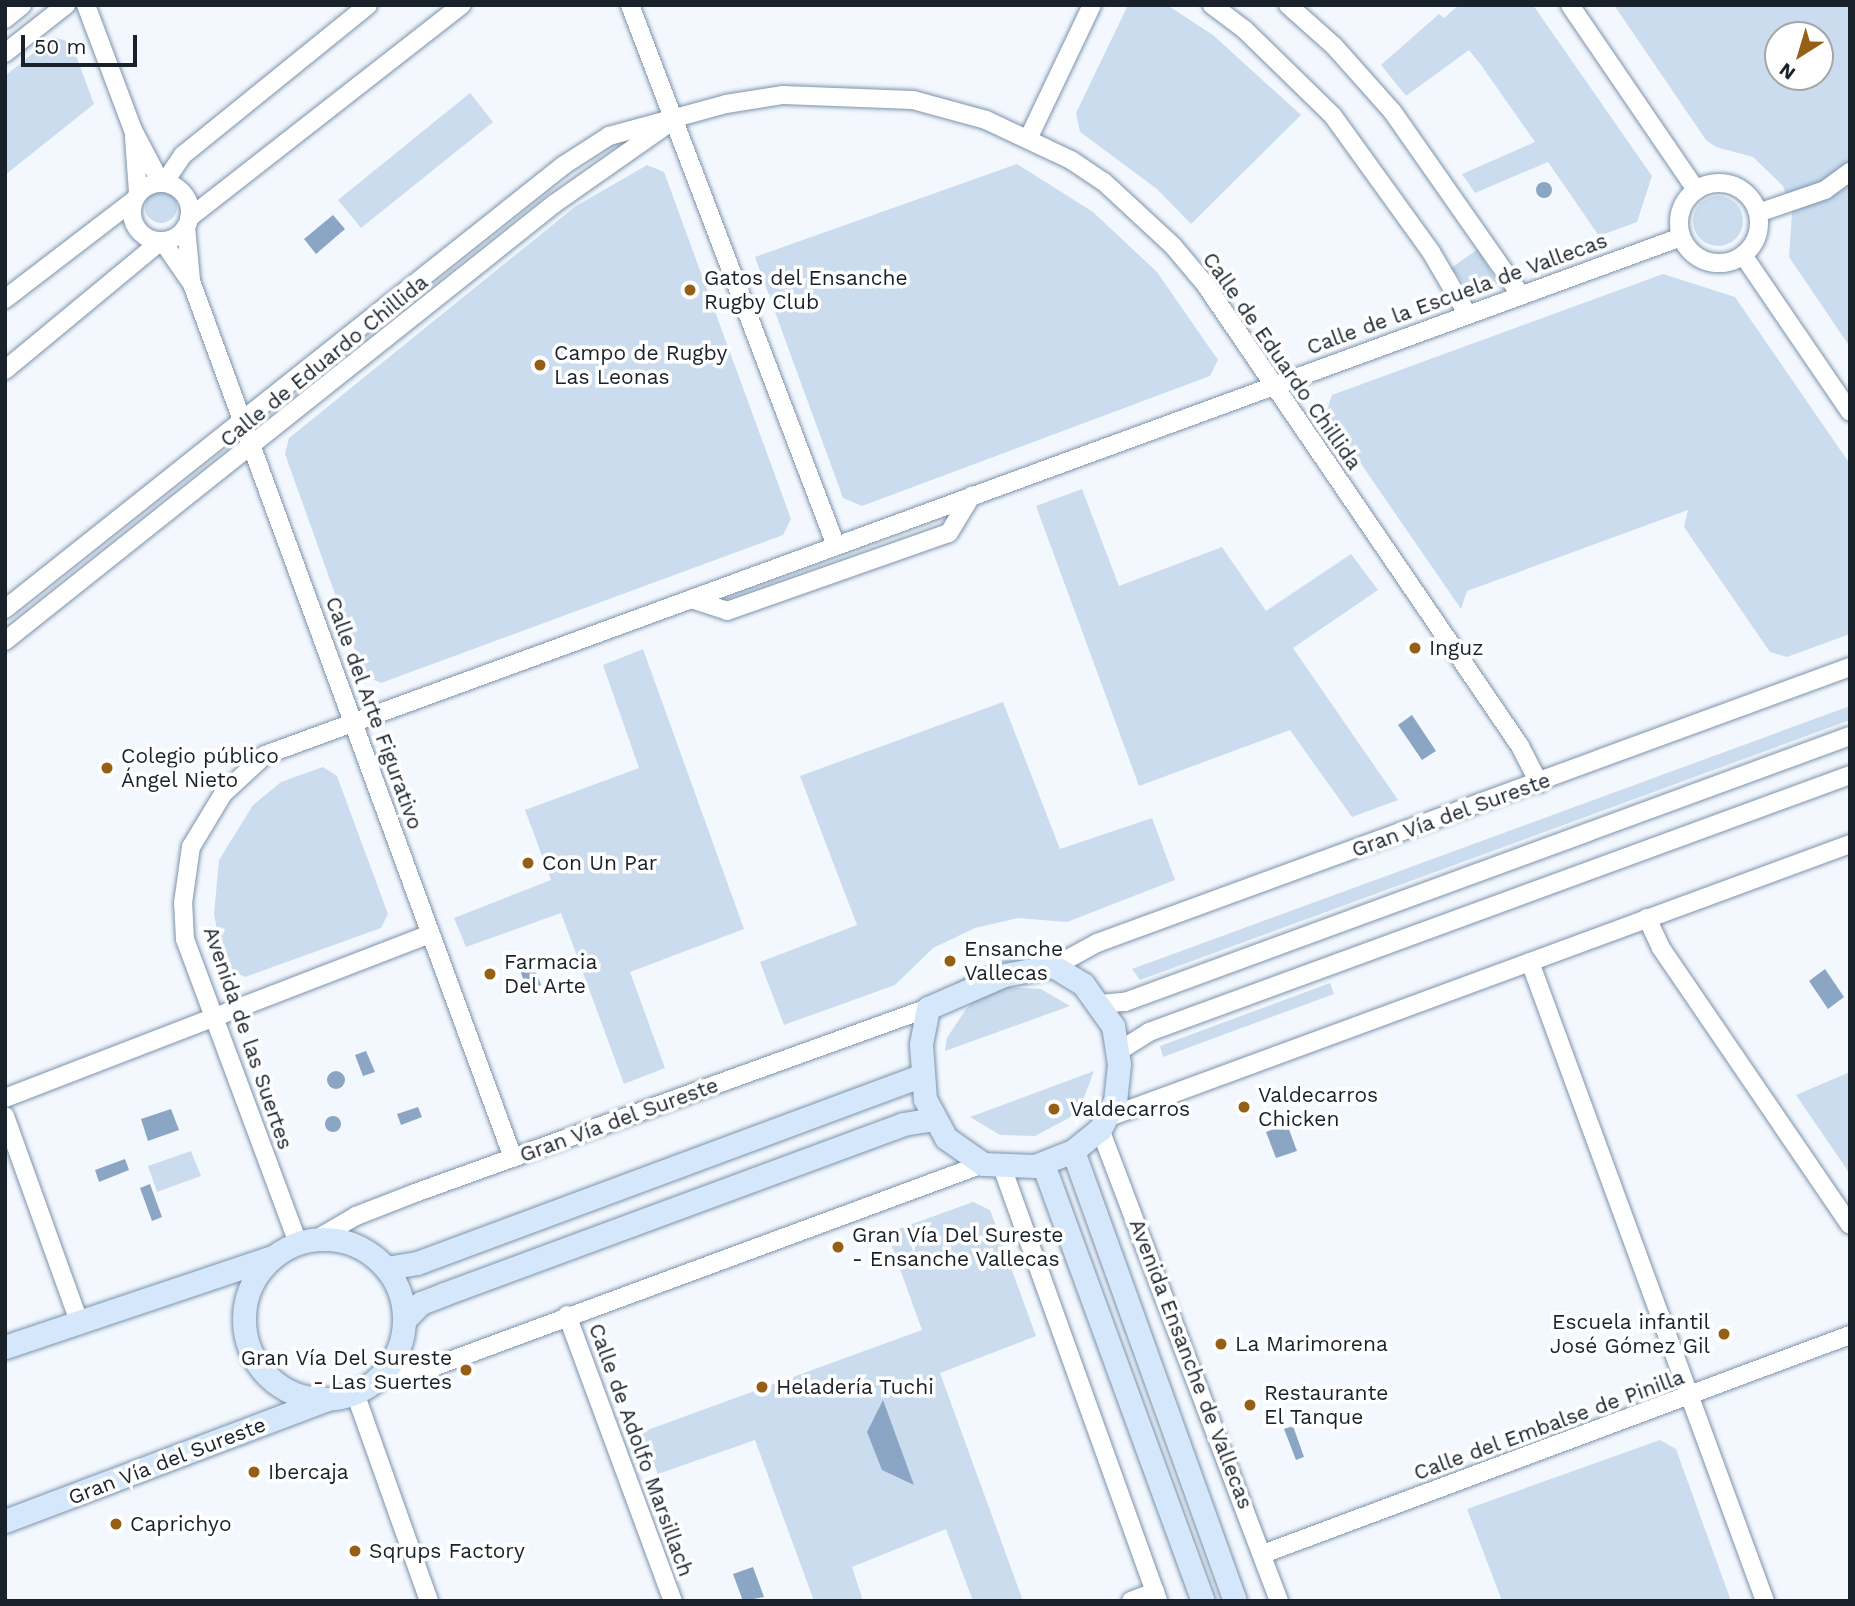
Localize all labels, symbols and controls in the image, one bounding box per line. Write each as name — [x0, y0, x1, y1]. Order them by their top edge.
scale bar — [24, 21, 140, 65]
north arrow — [1764, 21, 1834, 91]
text: 50 m — [34, 34, 86, 59]
text: N — [1775, 58, 1800, 85]
street label: Calle de la Escuela de Vallecas — [1303, 228, 1611, 360]
street label: Calle de Eduardo Chillida — [1197, 247, 1367, 475]
place label: Gatos del Ensanche Rugby Club — [704, 265, 908, 315]
street label: Calle de Eduardo Chillida — [215, 270, 433, 452]
marker: Gatos del Ensanche Rugby Club — [682, 282, 698, 298]
place label: Campo de Rugby Las Leonas — [554, 340, 727, 390]
marker: Campo de Rugby Las Leonas — [532, 357, 548, 373]
street label: Calle del Arte Figurativo — [320, 592, 428, 834]
place label: Inguz — [1429, 635, 1483, 661]
marker: Inguz — [1407, 640, 1423, 656]
place label: Colegio público Ángel Nieto — [121, 743, 279, 793]
marker: Colegio público Ángel Nieto — [99, 760, 115, 776]
street label: Gran Vía del Sureste — [1347, 767, 1555, 863]
place label: Con Un Par — [542, 850, 657, 876]
marker: Con Un Par — [520, 855, 536, 871]
street label: Avenida de las Suertes — [198, 923, 298, 1153]
place label: Ensanche Vallecas — [964, 936, 1063, 986]
place label: Farmacia Del Arte — [504, 949, 597, 999]
marker: Ensanche Vallecas — [942, 953, 958, 969]
marker: Farmacia Del Arte — [482, 966, 498, 982]
street label: Gran Vía del Sureste — [515, 1072, 723, 1168]
place label: Valdecarros Chicken — [1258, 1082, 1378, 1132]
place label: Valdecarros — [1070, 1096, 1190, 1122]
marker: Valdecarros — [1044, 1099, 1064, 1119]
marker: Valdecarros Chicken — [1236, 1099, 1252, 1115]
street label: Avenida Ensanche de Vallecas — [1124, 1215, 1258, 1513]
place label: Gran Vía Del Sureste - Ensanche Vallecas — [852, 1222, 1065, 1272]
marker: Gran Vía Del Sureste - Ensanche Vallecas — [830, 1239, 846, 1255]
place label: Escuela infantil José Gómez Gil — [1550, 1309, 1710, 1359]
street label: Calle de Adolfo Marsillach — [583, 1320, 699, 1580]
marker: Escuela infantil José Gómez Gil — [1716, 1326, 1732, 1342]
place label: La Marimorena — [1235, 1331, 1388, 1357]
marker: La Marimorena — [1213, 1336, 1229, 1352]
place label: Gran Vía Del Sureste - Las Suertes — [239, 1345, 452, 1395]
marker: Gran Vía Del Sureste - Las Suertes — [458, 1362, 474, 1378]
street label: Calle del Embalse de Pinilla — [1410, 1364, 1688, 1486]
place label: Heladería Tuchi — [776, 1374, 935, 1400]
marker: Heladería Tuchi — [754, 1379, 770, 1395]
place label: Restaurante El Tanque — [1264, 1380, 1388, 1430]
marker: Restaurante El Tanque — [1242, 1397, 1258, 1413]
street label: Gran Vía del Sureste — [64, 1411, 270, 1511]
place label: Ibercaja — [268, 1459, 349, 1485]
marker: Ibercaja — [246, 1464, 262, 1480]
place label: Caprichyo — [130, 1511, 232, 1537]
marker: Caprichyo — [108, 1516, 124, 1532]
place label: Sqrups Factory — [369, 1538, 525, 1564]
marker: Sqrups Factory — [347, 1543, 363, 1559]

